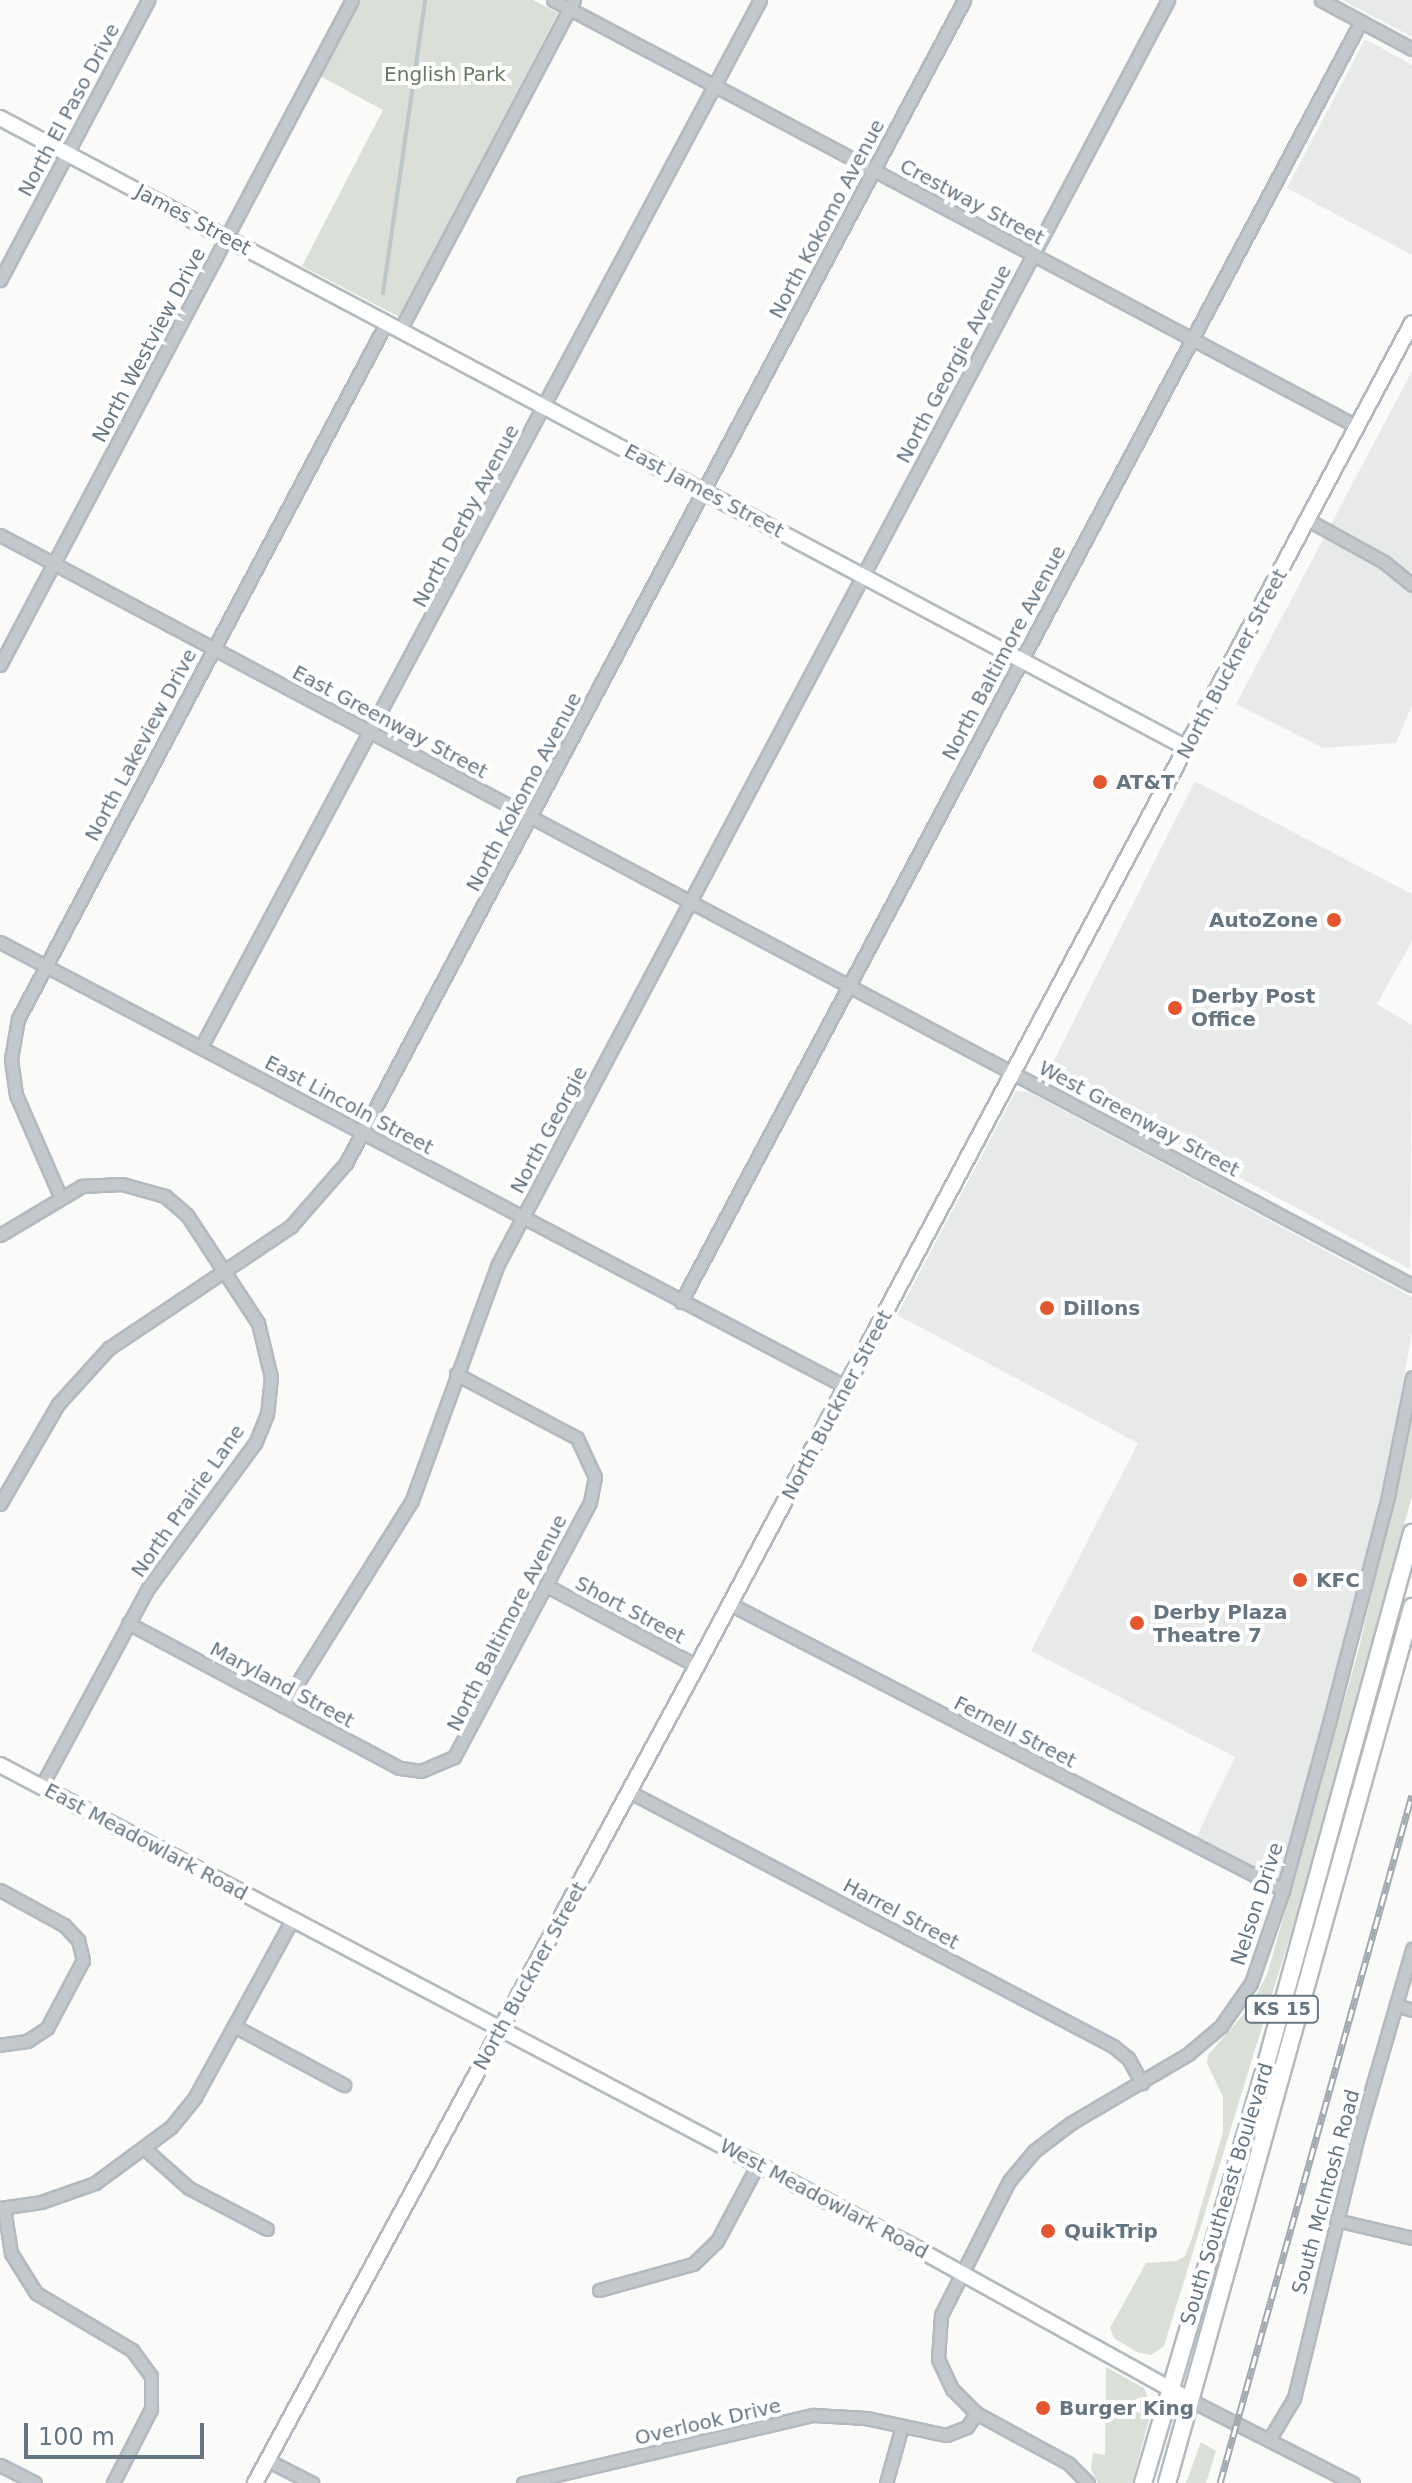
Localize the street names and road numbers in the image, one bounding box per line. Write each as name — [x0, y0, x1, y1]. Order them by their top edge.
street label: North El Paso Drive — [13, 19, 125, 201]
street label: North Kokomo Avenue — [764, 115, 890, 323]
street label: Crestway Street — [896, 154, 1048, 250]
street label: James Street — [131, 179, 255, 261]
street label: North Westview Drive — [87, 243, 211, 447]
street label: North Georgie Avenue — [891, 261, 1017, 467]
street label: North Derby Avenue — [408, 421, 524, 611]
street label: East James Street — [620, 439, 788, 543]
street label: North Baltimore Avenue — [937, 542, 1071, 764]
street label: North Buckner Street — [1172, 565, 1292, 763]
street label: North Lakeview Drive — [80, 645, 202, 845]
street label: East Greenway Street — [288, 660, 492, 784]
street label: North Kokomo Avenue — [461, 688, 587, 896]
street label: East Lincoln Street — [261, 1050, 437, 1160]
street label: West Greenway Street — [1035, 1056, 1243, 1182]
street label: North Georgie — [505, 1062, 593, 1198]
street label: North Buckner Street — [777, 1306, 897, 1504]
street label: North Prairie Lane — [126, 1420, 250, 1582]
street label: North Baltimore Avenue — [442, 1511, 572, 1735]
street label: Short Street — [571, 1571, 689, 1649]
street label: Maryland Street — [206, 1637, 358, 1733]
street label: Fernell Street — [950, 1691, 1080, 1773]
street label: East Meadowlark Road — [40, 1778, 252, 1906]
street label: Nelson Drive — [1226, 1840, 1288, 1968]
street label: Harrel Street — [839, 1873, 963, 1955]
street label: North Buckner Street — [468, 1878, 592, 2074]
road number: KS 15 — [1244, 1995, 1320, 2023]
street label: South Southeast Boulevard — [1176, 2060, 1278, 2328]
street label: South McIntosh Road — [1287, 2087, 1365, 2297]
street label: West Meadowlark Road — [716, 2134, 932, 2264]
street label: Overlook Drive — [633, 2394, 783, 2450]

